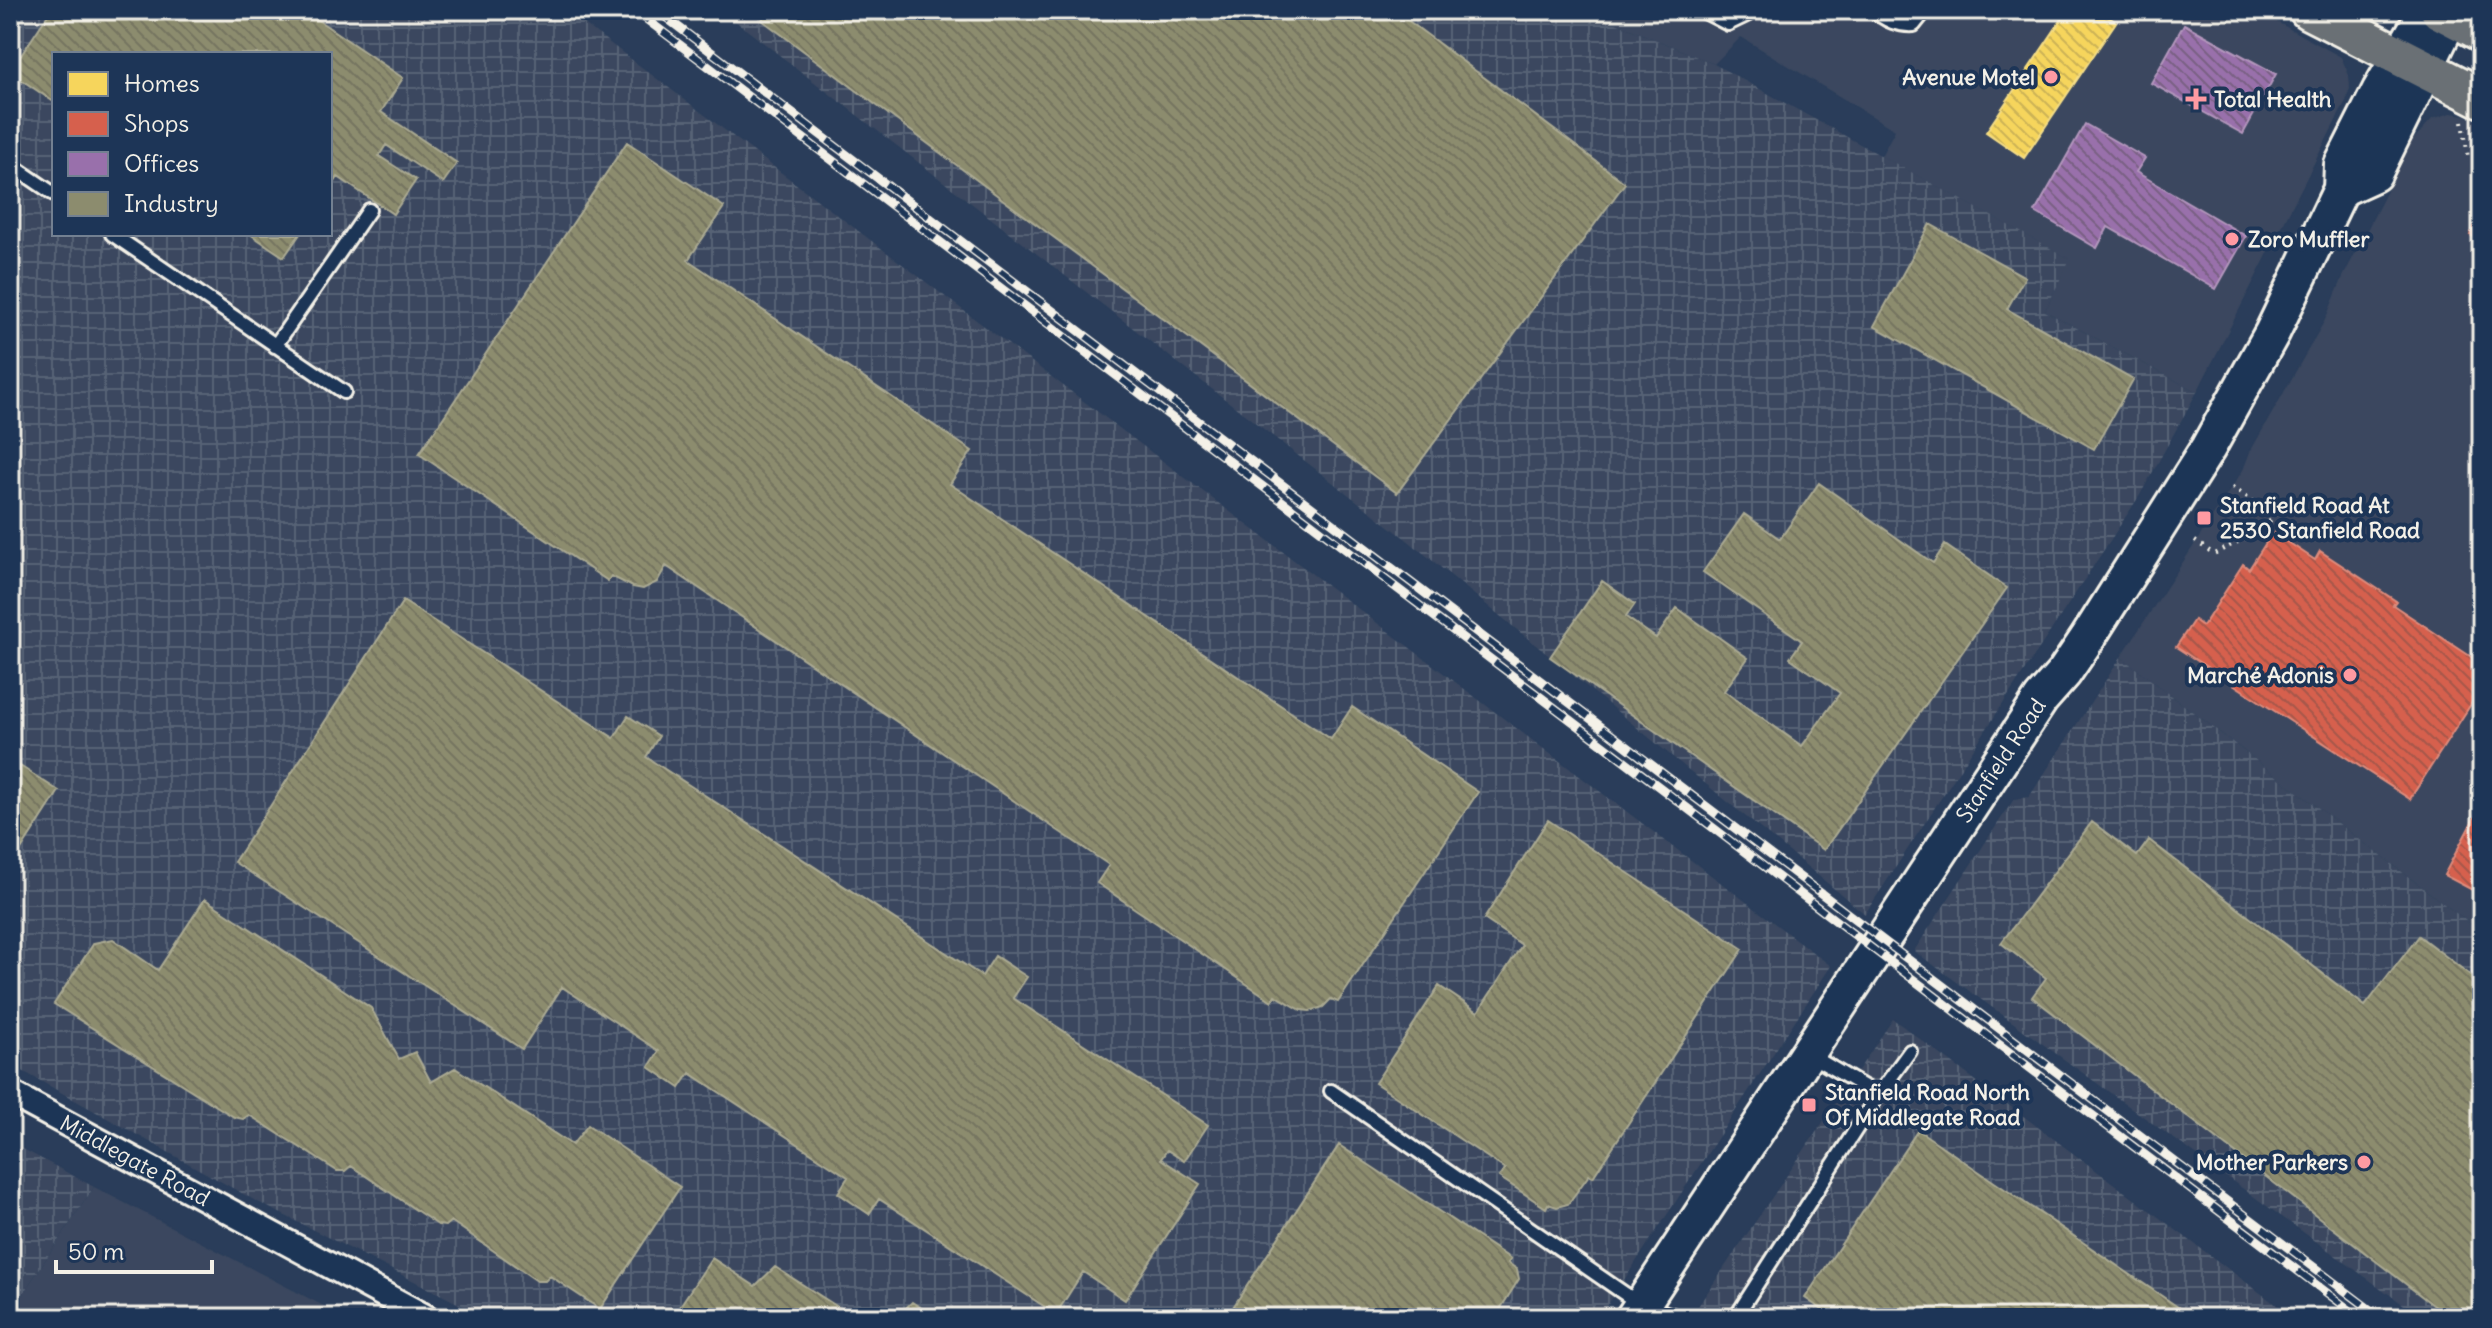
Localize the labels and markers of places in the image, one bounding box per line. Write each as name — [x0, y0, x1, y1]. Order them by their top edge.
place label: Avenue Motel — [1902, 63, 2035, 91]
marker: Avenue Motel — [2042, 68, 2060, 86]
place label: Total Health — [2214, 85, 2332, 113]
marker: Total Health — [2185, 88, 2207, 110]
place label: Zoro Muffler — [2248, 225, 2370, 253]
marker: Zoro Muffler — [2223, 230, 2241, 248]
place label: Stanfield Road At 2530 Stanfield Road — [2220, 491, 2420, 544]
marker: Stanfield Road At 2530 Stanfield Road — [2195, 509, 2213, 527]
place label: Marché Adonis — [2187, 661, 2334, 689]
marker: Marché Adonis — [2341, 666, 2359, 684]
place label: Stanfield Road North Of Middlegate Road — [1825, 1078, 2030, 1131]
marker: Stanfield Road North Of Middlegate Road — [1800, 1096, 1818, 1114]
place label: Mother Parkers — [2196, 1148, 2348, 1176]
marker: Mother Parkers — [2355, 1153, 2373, 1171]

